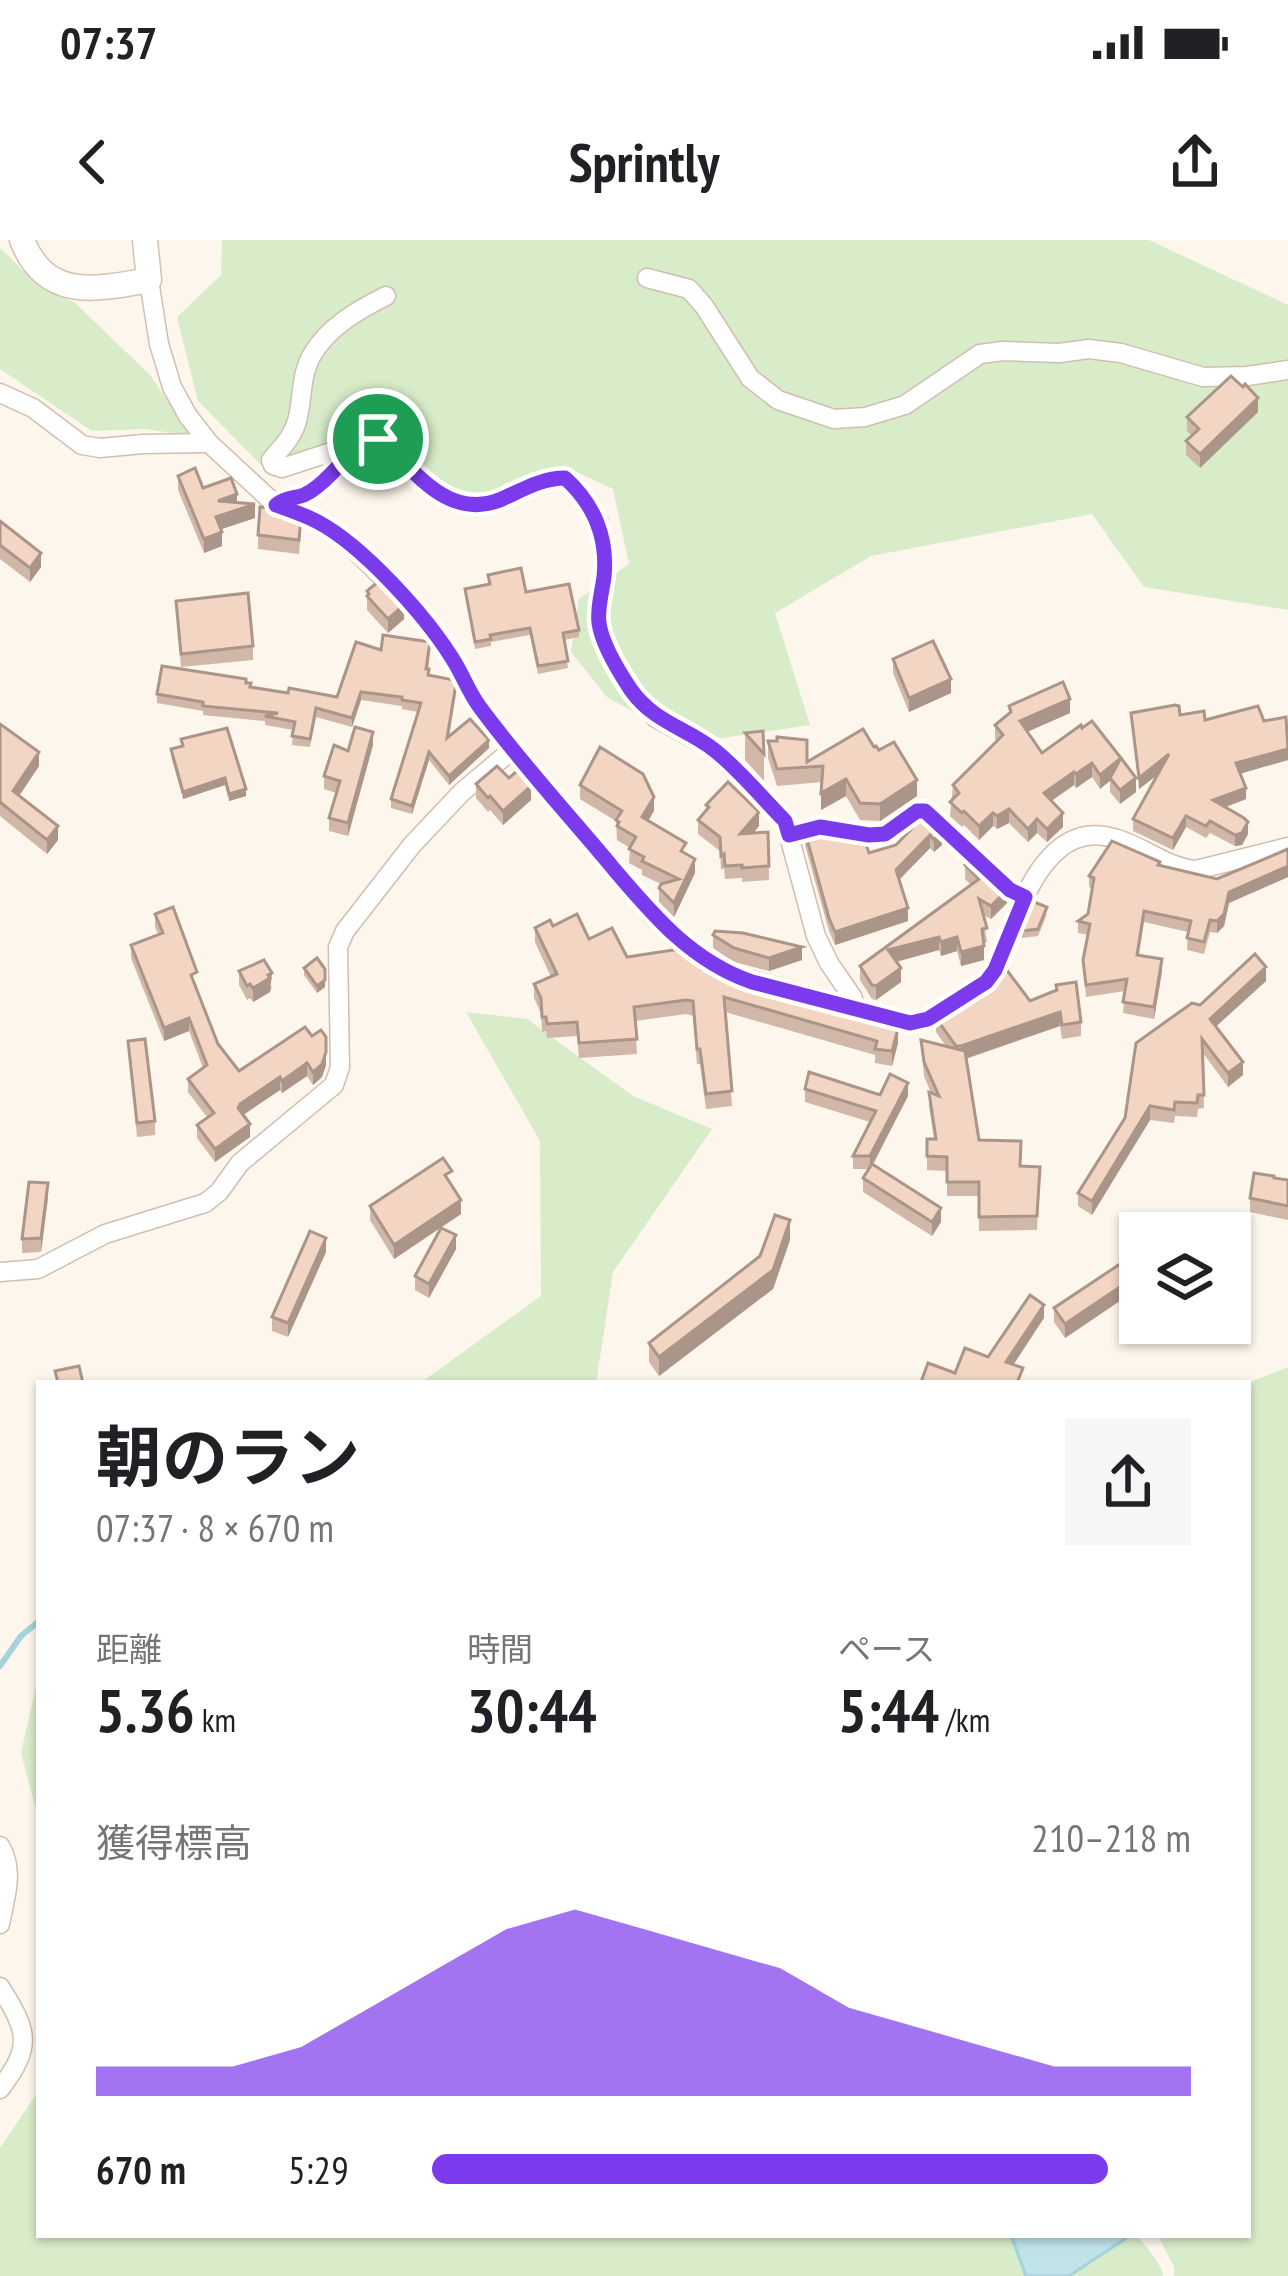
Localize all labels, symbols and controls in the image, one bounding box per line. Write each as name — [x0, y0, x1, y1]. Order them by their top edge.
text: 07:37 — [60, 13, 157, 71]
text: Sprintly — [569, 127, 719, 197]
icon: back — [60, 129, 126, 195]
icon: share — [1162, 129, 1228, 195]
pin — [327, 388, 429, 490]
icon: arrive — [345, 406, 411, 472]
map controls — [1119, 1212, 1251, 1344]
button: layers — [1119, 1212, 1251, 1344]
text: 朝のラン — [96, 1414, 360, 1499]
button: share — [1065, 1419, 1191, 1545]
text: 07:37 · 8 × 670 m — [96, 1502, 334, 1553]
text: 距離 — [96, 1627, 162, 1670]
text: 時間 — [467, 1627, 533, 1670]
text: ペース — [838, 1627, 935, 1670]
text: 5.36 — [96, 1671, 195, 1749]
text: 30:44 — [467, 1671, 597, 1749]
text: 5:44 — [838, 1671, 939, 1749]
text: km — [195, 1698, 236, 1741]
text: /km — [939, 1698, 990, 1741]
text: 210–218 m — [1031, 1812, 1191, 1863]
text: 獲得標高 — [96, 1817, 252, 1868]
text: 670 m — [96, 2144, 186, 2195]
text: 5:29 — [288, 2144, 349, 2195]

